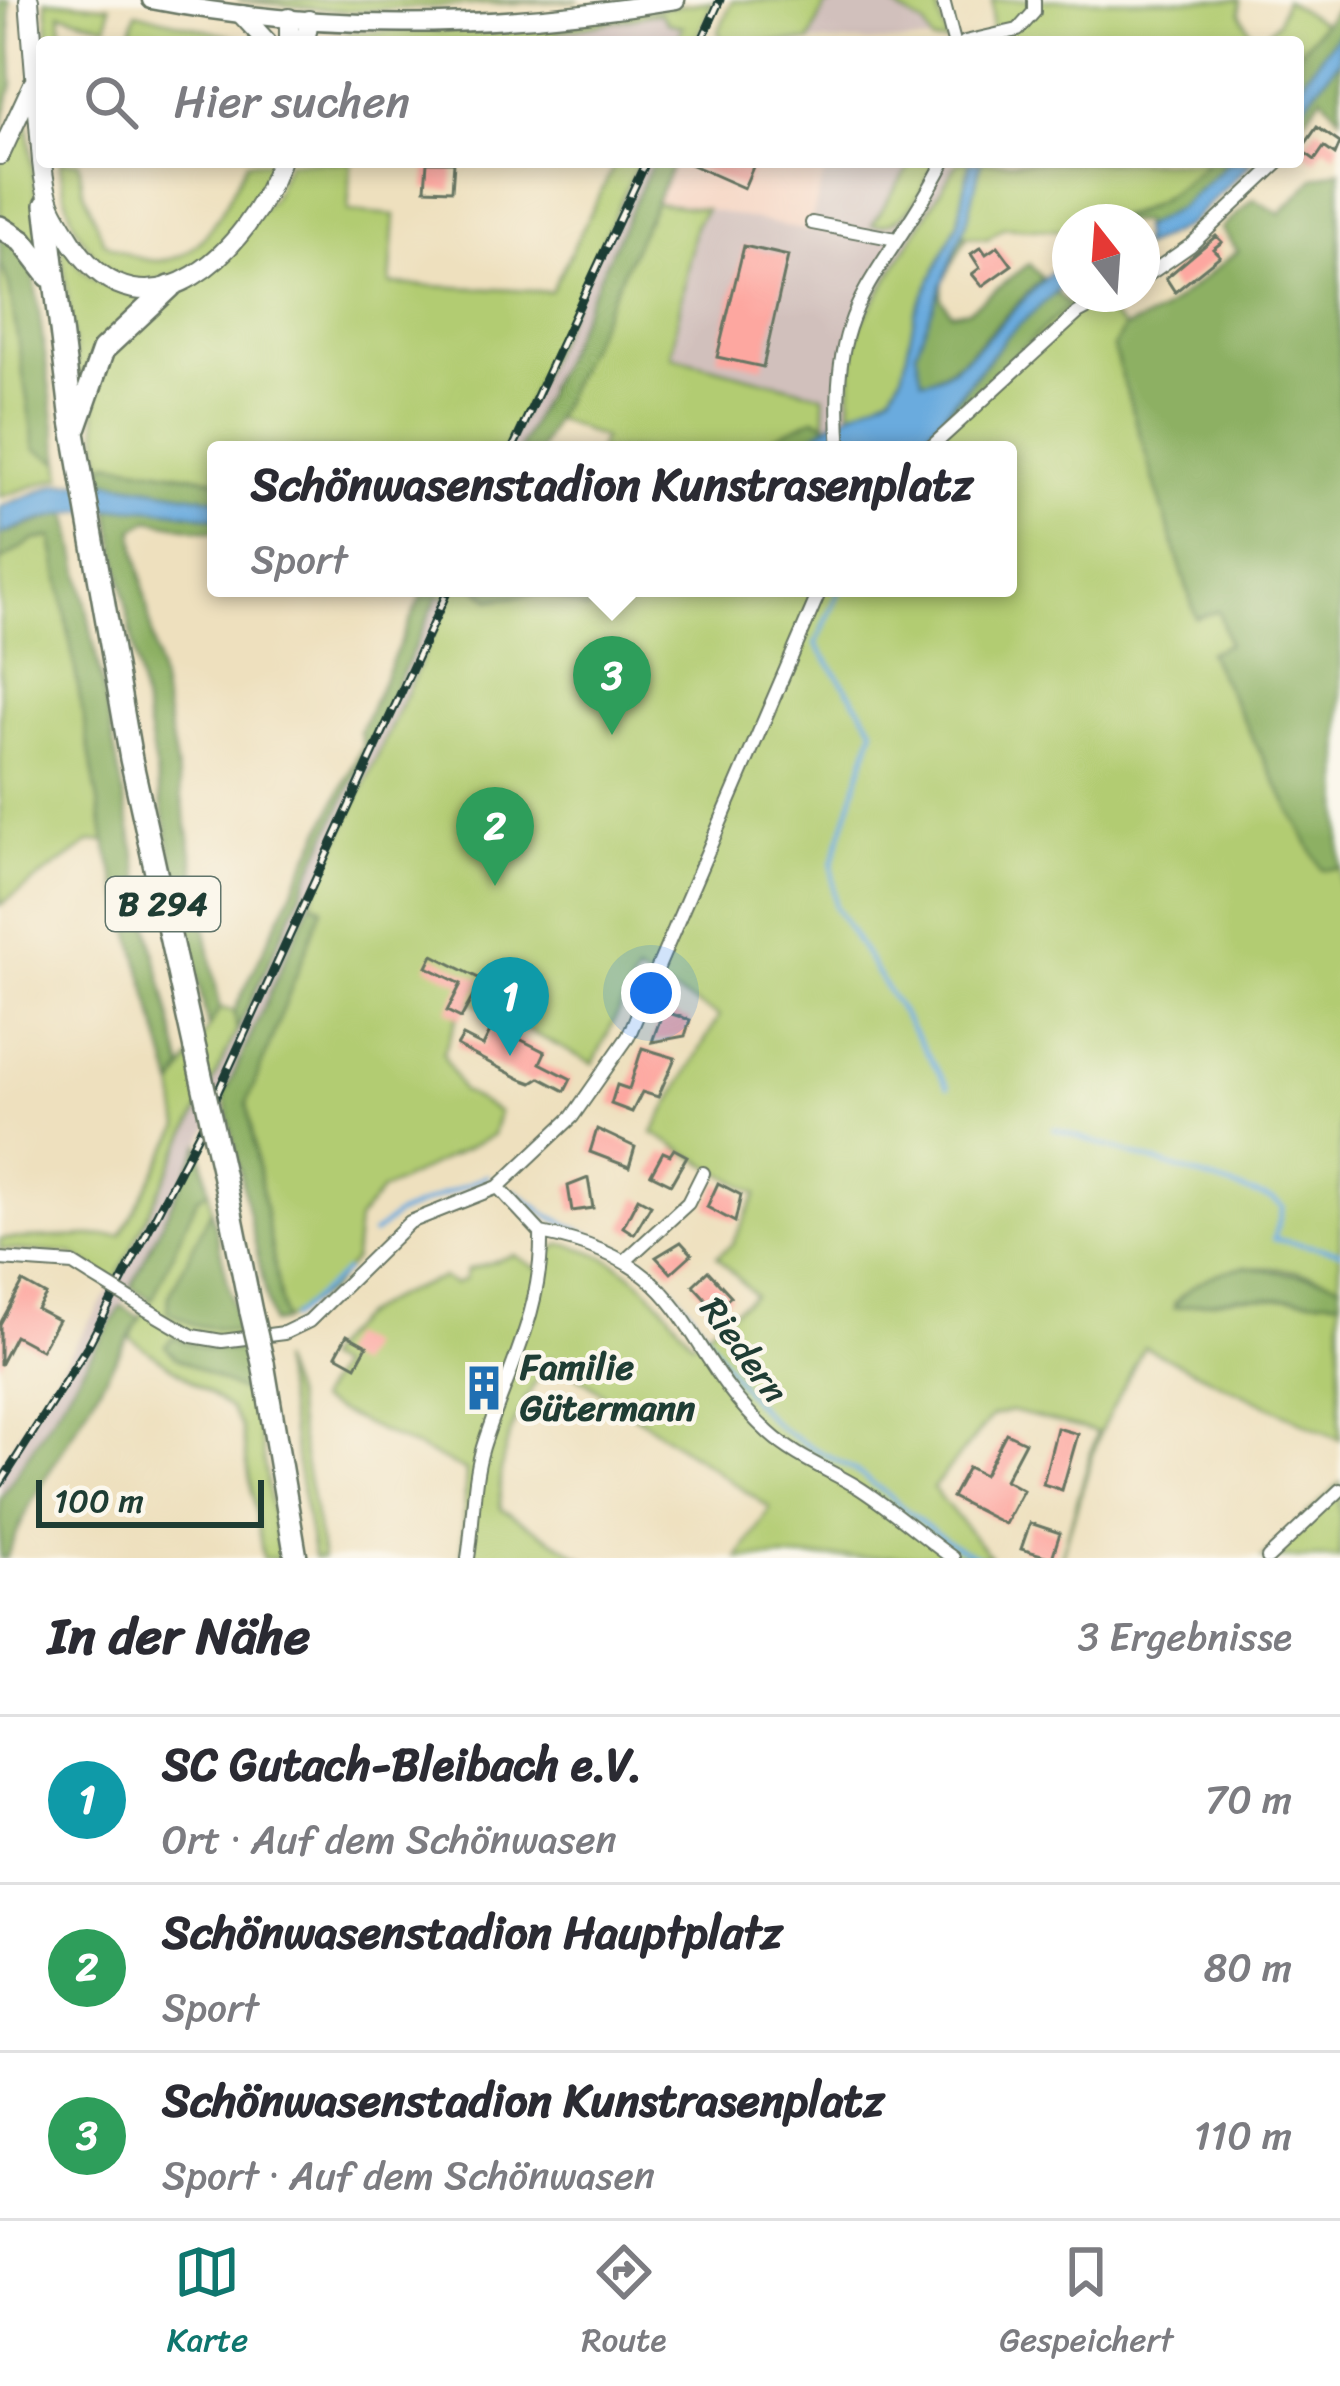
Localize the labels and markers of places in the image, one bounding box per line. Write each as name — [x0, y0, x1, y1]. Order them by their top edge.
pin: 3 — [573, 636, 651, 735]
pin: 2 — [456, 787, 534, 886]
pin: 1 — [471, 957, 549, 1056]
place label: Familie Gütermann — [519, 1335, 696, 1440]
building icon: Familie Gütermann — [459, 1363, 509, 1413]

